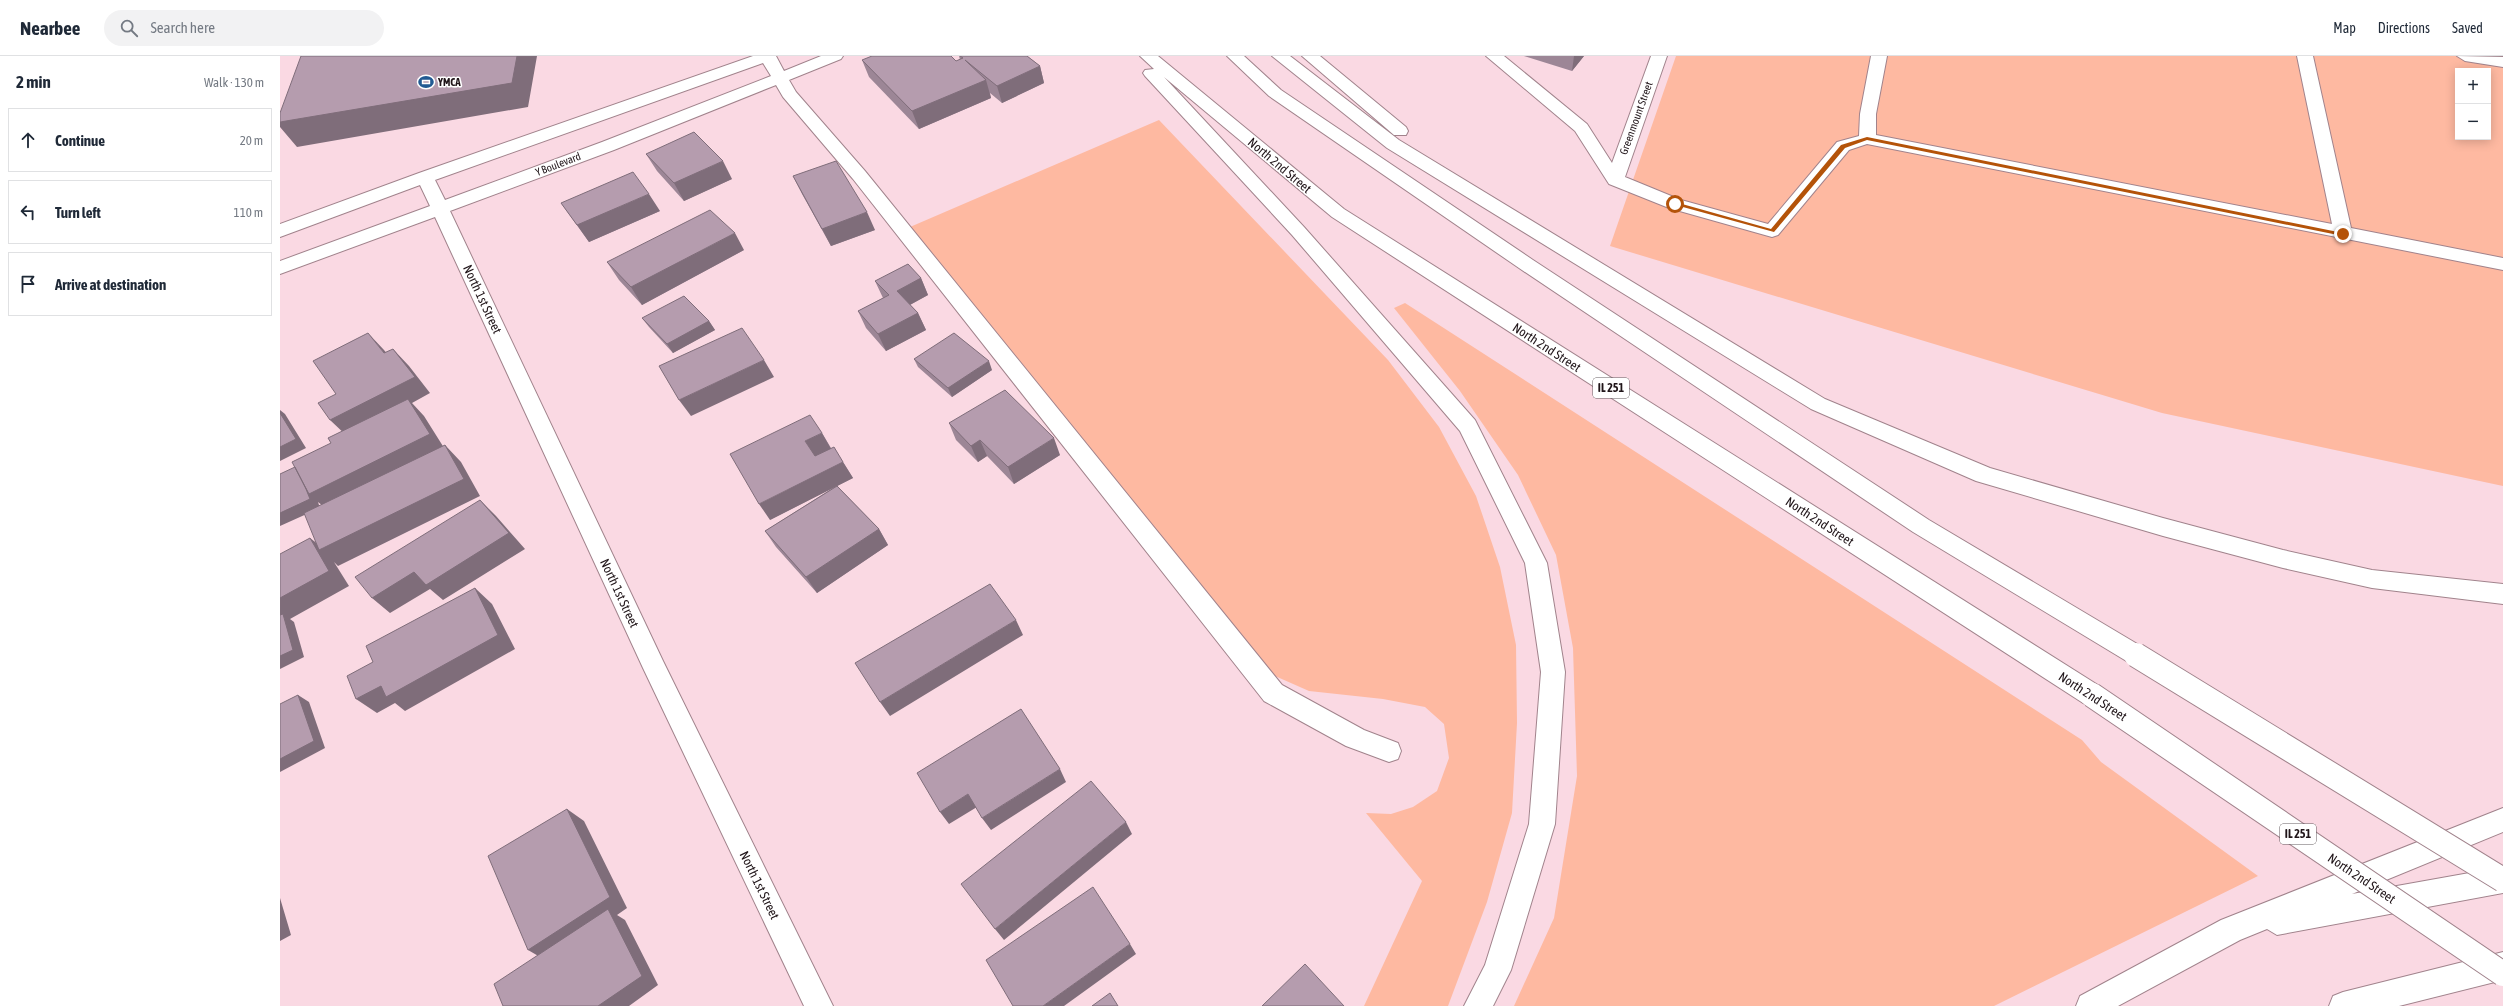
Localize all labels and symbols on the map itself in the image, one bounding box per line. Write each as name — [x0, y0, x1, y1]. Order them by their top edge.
sports icon: YMCA — [417, 73, 435, 91]
place label: YMCA — [437, 76, 461, 88]
street label: Greenmount Street — [1617, 80, 1655, 156]
street label: North 2nd Street — [1245, 135, 1315, 196]
street label: Y Boulevard — [534, 150, 582, 178]
route start — [1666, 195, 1684, 213]
route end — [2334, 225, 2352, 243]
street label: North 1st Street — [460, 262, 505, 336]
street label: North 2nd Street — [1510, 320, 1584, 375]
road number: IL 251 — [1593, 378, 1629, 398]
street label: North 2nd Street — [1783, 494, 1857, 549]
street label: North 1st Street — [597, 556, 642, 630]
street label: North 2nd Street — [2056, 669, 2130, 724]
road number: IL 251 — [2280, 824, 2316, 844]
street label: North 1st Street — [737, 849, 783, 922]
street label: North 2nd Street — [2325, 850, 2399, 907]

